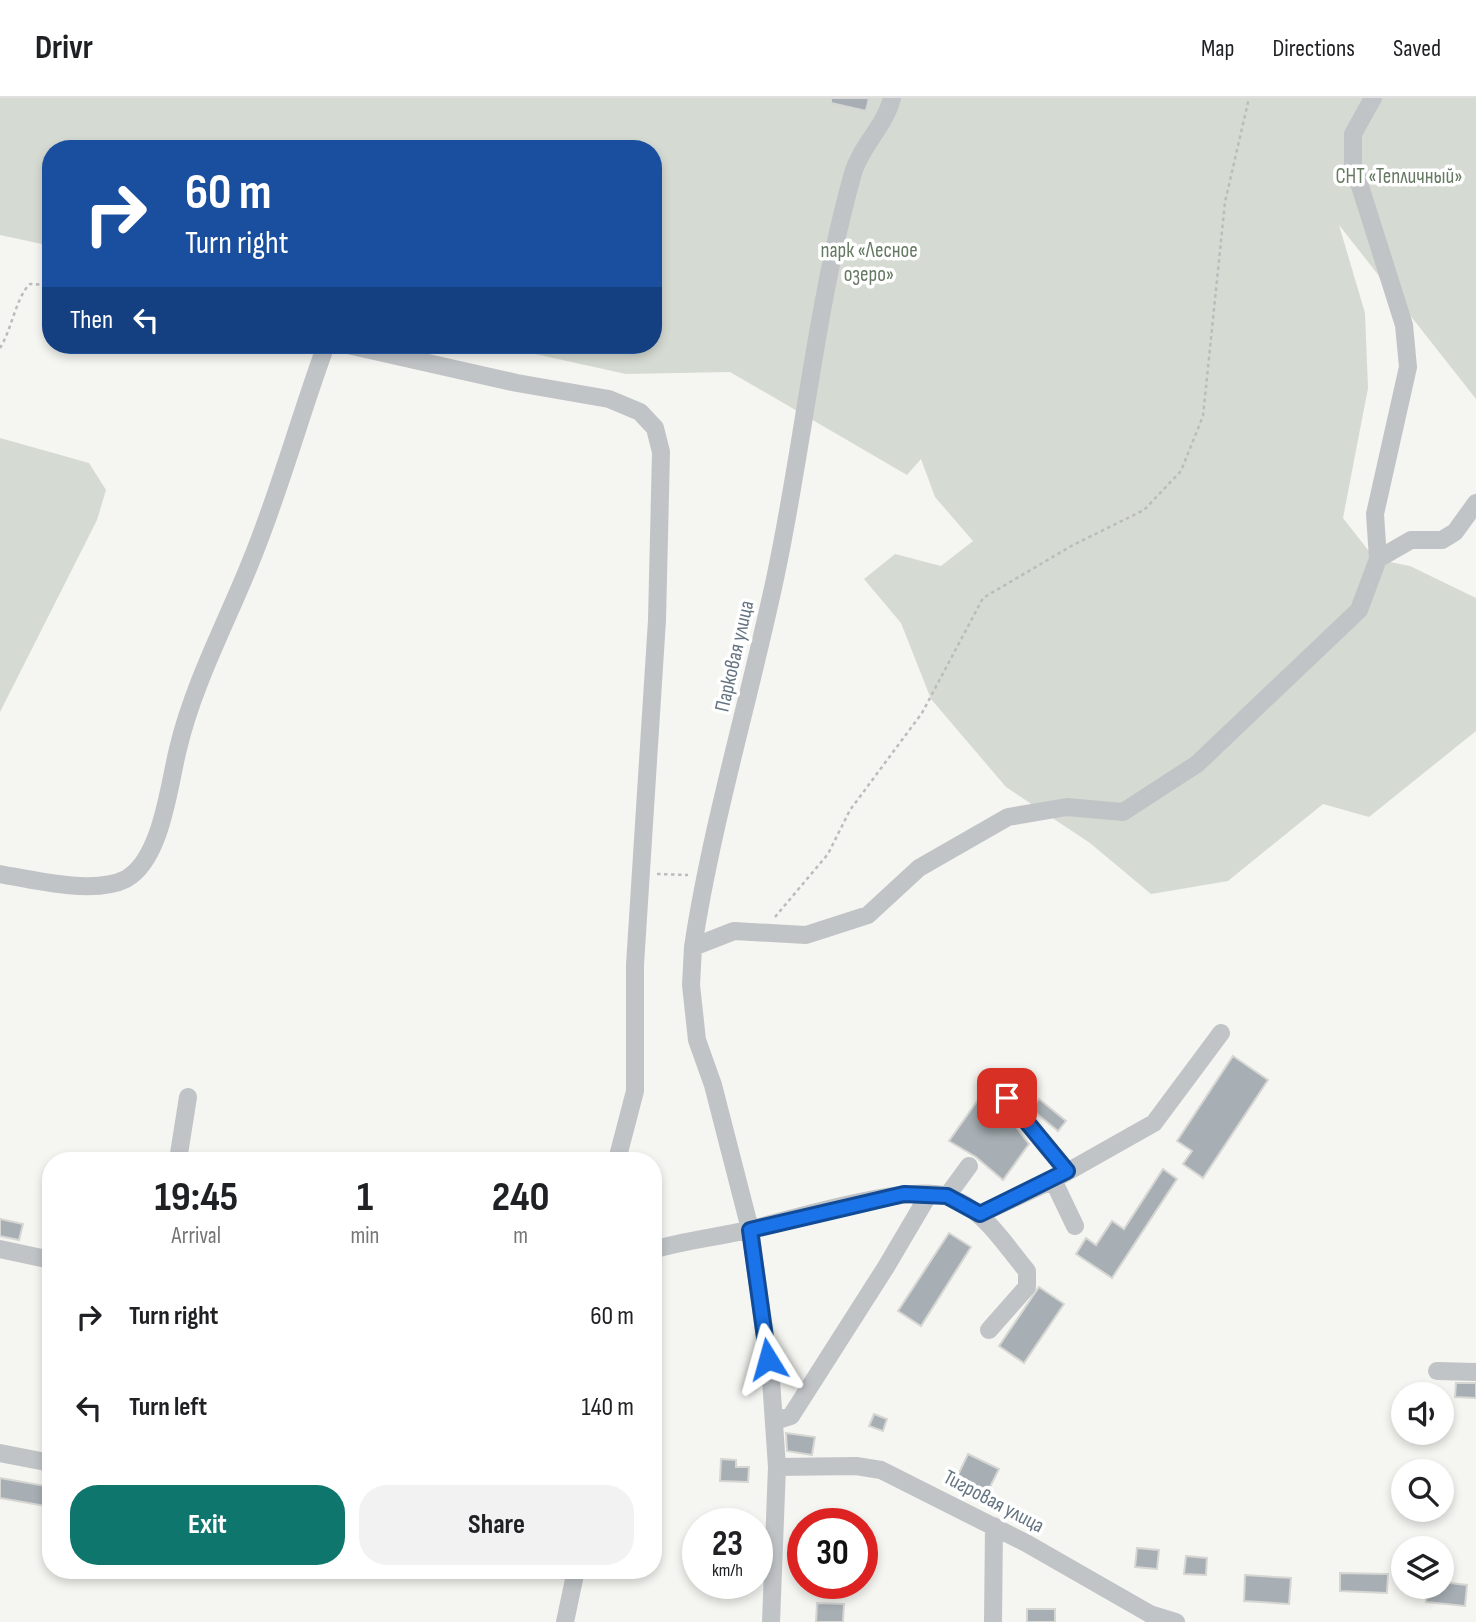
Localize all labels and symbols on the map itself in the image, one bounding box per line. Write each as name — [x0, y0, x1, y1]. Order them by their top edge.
park label: СНТ «Тепличный» — [1335, 164, 1463, 189]
park label: парк «Лесное озеро» — [820, 238, 918, 287]
street label: Парковая улица — [710, 598, 759, 714]
pin — [977, 1068, 1037, 1128]
position arrow — [731, 1322, 805, 1396]
street label: Тигровая улица — [939, 1465, 1048, 1538]
speed limit sign: 30 — [787, 1508, 878, 1599]

